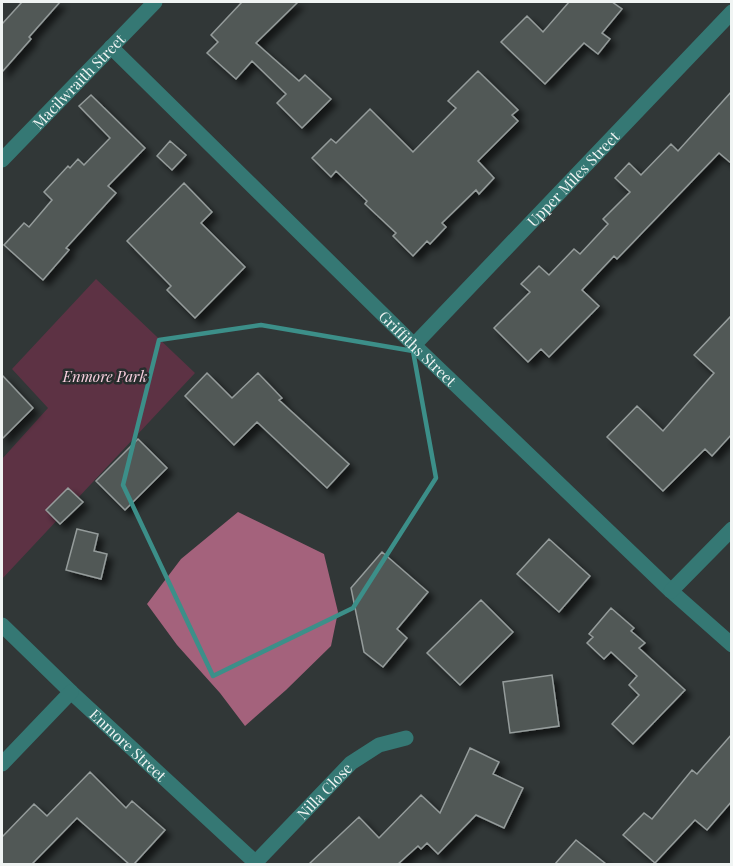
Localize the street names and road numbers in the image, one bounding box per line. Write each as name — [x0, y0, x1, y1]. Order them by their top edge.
street label: Macilwraith Street — [28, 29, 130, 133]
street label: Upper Miles Street — [522, 126, 624, 231]
street label: Griffiths Street — [375, 306, 461, 391]
street label: Enmore Street — [85, 704, 171, 786]
street label: Nilla Close — [292, 758, 356, 824]

